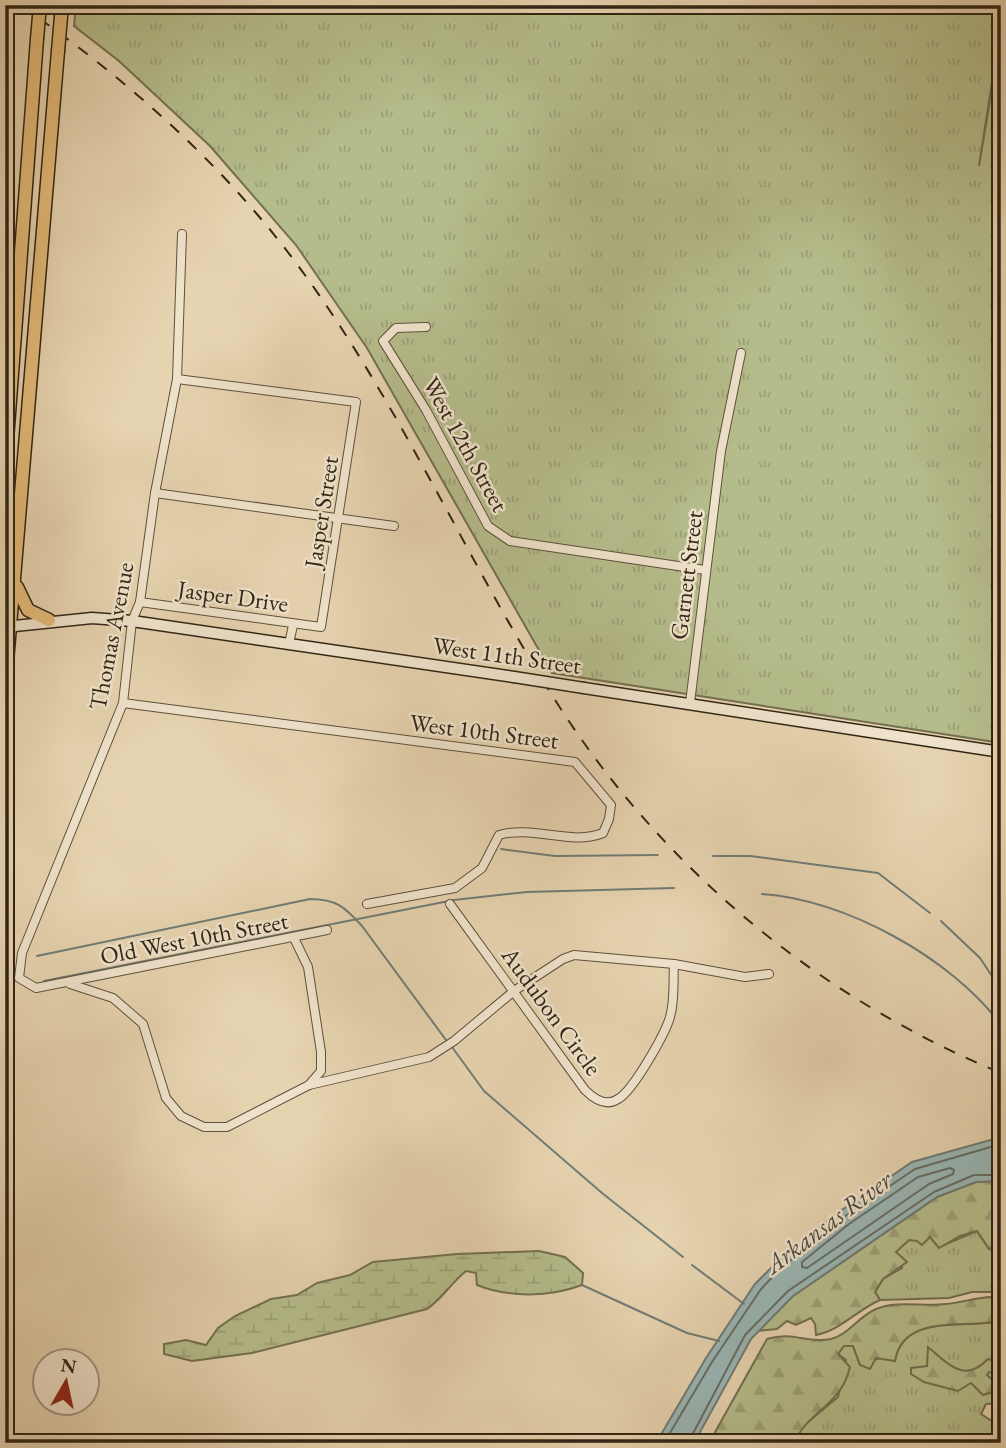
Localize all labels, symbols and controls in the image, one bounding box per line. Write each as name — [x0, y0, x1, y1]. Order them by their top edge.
street label: West 12th Street — [416, 371, 516, 517]
street label: Jasper Street — [297, 453, 345, 572]
street label: Garnett Street — [663, 508, 709, 641]
street label: Thomas Avenue — [81, 559, 141, 713]
street label: Jasper Drive — [174, 573, 290, 619]
street label: West 11th Street — [431, 629, 584, 681]
street label: West 10th Street — [408, 707, 561, 756]
street label: Old West 10th Street — [98, 905, 291, 971]
street label: Audubon Circle — [494, 940, 609, 1081]
water label: Arkansas River — [756, 1162, 900, 1282]
north arrow — [32, 1346, 102, 1416]
text: N — [59, 1352, 79, 1379]

